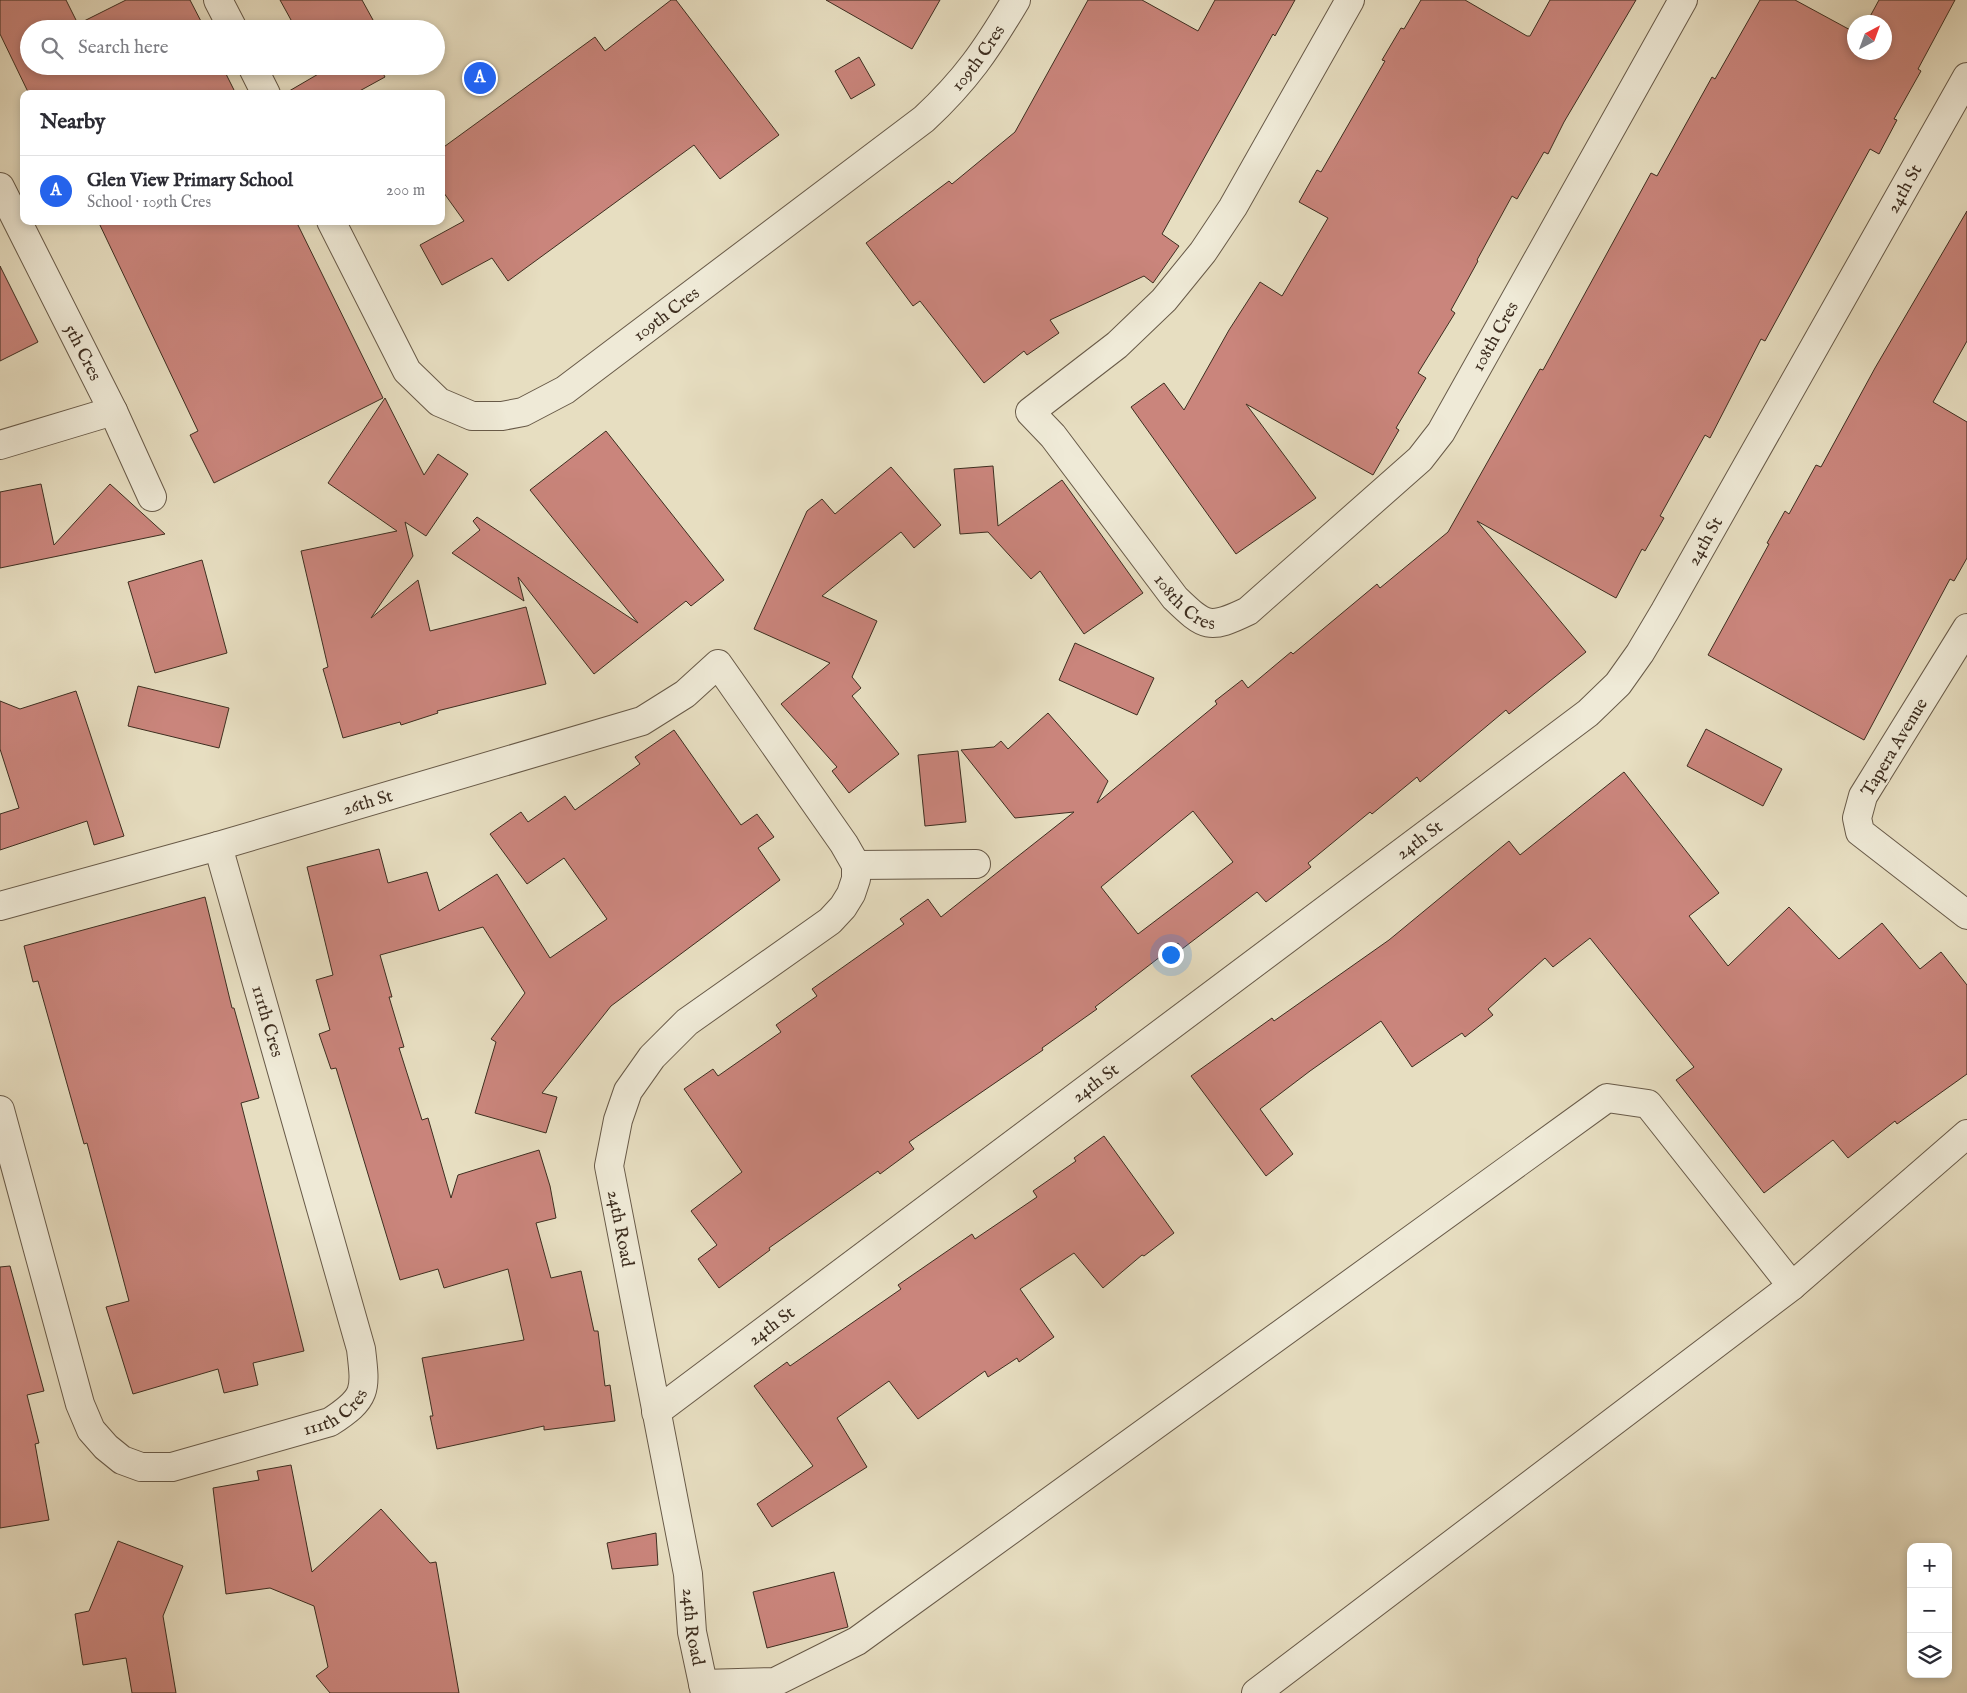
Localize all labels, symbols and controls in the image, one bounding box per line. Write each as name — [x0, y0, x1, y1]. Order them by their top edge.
north arrow — [1847, 15, 1892, 60]
search box — [20, 20, 445, 75]
street label: 109th Cres — [947, 21, 1011, 97]
icon: search — [38, 34, 66, 62]
text: Search here — [78, 36, 169, 60]
pin: A — [464, 59, 496, 97]
text: Nearby — [40, 109, 105, 136]
street label: 24th St — [1882, 161, 1928, 218]
text: Glen View Primary School — [87, 169, 293, 193]
text: A — [51, 181, 61, 201]
text: 200 m — [386, 181, 425, 201]
text: School · 109th Cres — [87, 193, 211, 213]
street label: 109th Cres — [629, 282, 705, 347]
street label: 108th Cres — [1467, 298, 1525, 376]
street label: 5th Cres — [58, 321, 106, 385]
street label: 24th St — [1683, 513, 1729, 570]
street label: 108th Cres — [1148, 570, 1215, 636]
street label: Tapera Avenue — [1857, 694, 1934, 801]
street label: 26th St — [340, 785, 396, 822]
street label: 24th St — [1392, 816, 1448, 866]
your location — [1158, 942, 1184, 968]
street label: 111th Cres — [245, 983, 288, 1060]
street label: 24th St — [1068, 1059, 1124, 1109]
street label: 24th Road — [601, 1188, 638, 1269]
street label: 24th St — [744, 1302, 800, 1352]
street label: 111th Cres — [301, 1386, 374, 1442]
map controls — [1907, 1543, 1952, 1678]
button: + — [1907, 1543, 1952, 1588]
street label: 24th Road — [676, 1588, 709, 1668]
button: − — [1907, 1588, 1952, 1633]
button: layers — [1907, 1633, 1952, 1678]

